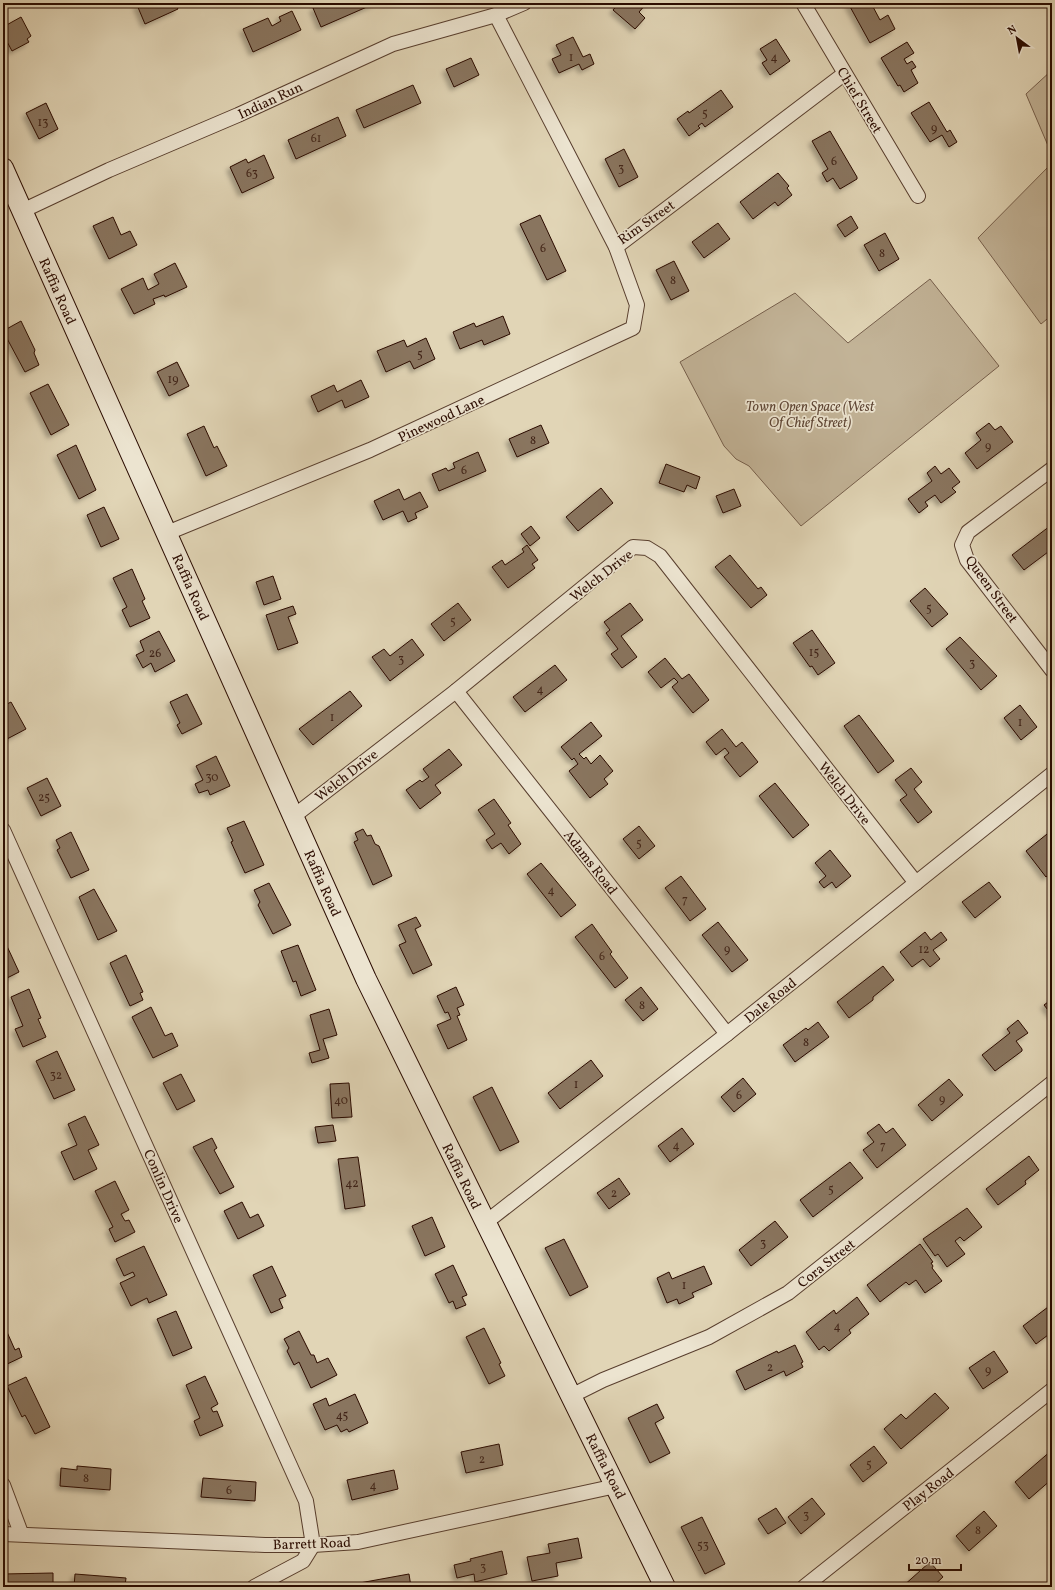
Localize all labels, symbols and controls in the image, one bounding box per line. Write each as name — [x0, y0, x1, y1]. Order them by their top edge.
north arrow — [997, 18, 1037, 58]
text: N — [1005, 22, 1020, 39]
house number: 1 — [569, 50, 573, 66]
house number: 4 — [770, 50, 778, 66]
street label: Chief Street — [832, 64, 886, 137]
street label: Indian Run — [235, 78, 306, 125]
house number: 5 — [702, 106, 708, 122]
house number: 13 — [38, 115, 48, 131]
house number: 9 — [931, 121, 937, 137]
house number: 61 — [311, 131, 321, 147]
house number: 6 — [831, 154, 837, 170]
house number: 3 — [618, 161, 624, 177]
house number: 63 — [246, 166, 258, 182]
street label: Rim Street — [615, 197, 679, 250]
house number: 6 — [540, 241, 546, 257]
house number: 8 — [879, 246, 885, 262]
street label: Raffia Road — [33, 255, 80, 328]
house number: 8 — [670, 273, 676, 289]
house number: 5 — [417, 347, 423, 363]
house number: 19 — [168, 372, 178, 388]
street label: Pinewood Lane — [395, 391, 488, 448]
park label: Town Open Space (West Of Chief Street) — [746, 398, 875, 433]
house number: 8 — [530, 433, 536, 449]
house number: 9 — [985, 439, 991, 455]
house number: 6 — [461, 463, 467, 479]
street label: Welch Drive — [567, 545, 638, 607]
street label: Raffia Road — [166, 551, 213, 624]
street label: Queen Street — [960, 552, 1022, 628]
house number: 5 — [926, 601, 932, 617]
house number: 5 — [450, 614, 456, 630]
house number: 15 — [809, 645, 819, 661]
house number: 26 — [149, 646, 161, 662]
house number: 3 — [398, 652, 404, 668]
house number: 3 — [969, 656, 975, 672]
house number: 4 — [536, 682, 544, 698]
house number: 1 — [330, 710, 334, 726]
house number: 1 — [1018, 715, 1022, 731]
street label: Welch Drive — [312, 745, 383, 807]
street label: Welch Drive — [813, 759, 875, 830]
house number: 30 — [205, 770, 219, 786]
house number: 25 — [38, 790, 50, 806]
street label: Adams Road — [559, 827, 621, 899]
house number: 5 — [636, 836, 642, 852]
street label: Raffia Road — [298, 847, 345, 920]
house number: 4 — [547, 883, 555, 899]
house number: 7 — [682, 892, 688, 908]
house number: 9 — [724, 942, 730, 958]
house number: 12 — [918, 942, 930, 958]
house number: 6 — [599, 949, 605, 965]
street label: Dale Road — [741, 974, 801, 1028]
house number: 8 — [639, 998, 645, 1014]
house number: 8 — [803, 1035, 809, 1051]
house number: 32 — [50, 1068, 62, 1084]
house number: 1 — [574, 1077, 578, 1093]
house number: 6 — [736, 1088, 742, 1104]
house number: 9 — [939, 1092, 945, 1108]
house number: 40 — [334, 1093, 348, 1109]
house number: 4 — [672, 1138, 680, 1154]
house number: 7 — [880, 1138, 886, 1154]
street label: Raffia Road — [436, 1140, 485, 1213]
street label: Conlin Drive — [138, 1147, 187, 1227]
house number: 42 — [345, 1176, 359, 1192]
house number: 5 — [828, 1182, 834, 1198]
house number: 2 — [611, 1186, 617, 1202]
street label: Cora Street — [794, 1235, 860, 1293]
house number: 3 — [760, 1236, 766, 1252]
house number: 1 — [682, 1278, 686, 1294]
house number: 4 — [833, 1319, 841, 1335]
house number: 2 — [767, 1360, 773, 1376]
house number: 9 — [985, 1363, 991, 1379]
house number: 45 — [336, 1408, 349, 1424]
street label: Raffia Road — [580, 1431, 629, 1503]
house number: 2 — [479, 1452, 485, 1468]
house number: 5 — [866, 1457, 872, 1473]
street label: Play Road — [899, 1464, 959, 1516]
house number: 8 — [83, 1471, 89, 1487]
house number: 4 — [369, 1478, 377, 1494]
house number: 6 — [226, 1483, 232, 1499]
house number: 3 — [803, 1508, 809, 1524]
house number: 8 — [975, 1523, 981, 1539]
street label: Barrett Road — [273, 1534, 352, 1555]
house number: 53 — [697, 1538, 709, 1554]
scale bar — [909, 1546, 961, 1572]
text: 20 m — [915, 1553, 942, 1569]
house number: 3 — [480, 1560, 486, 1576]

